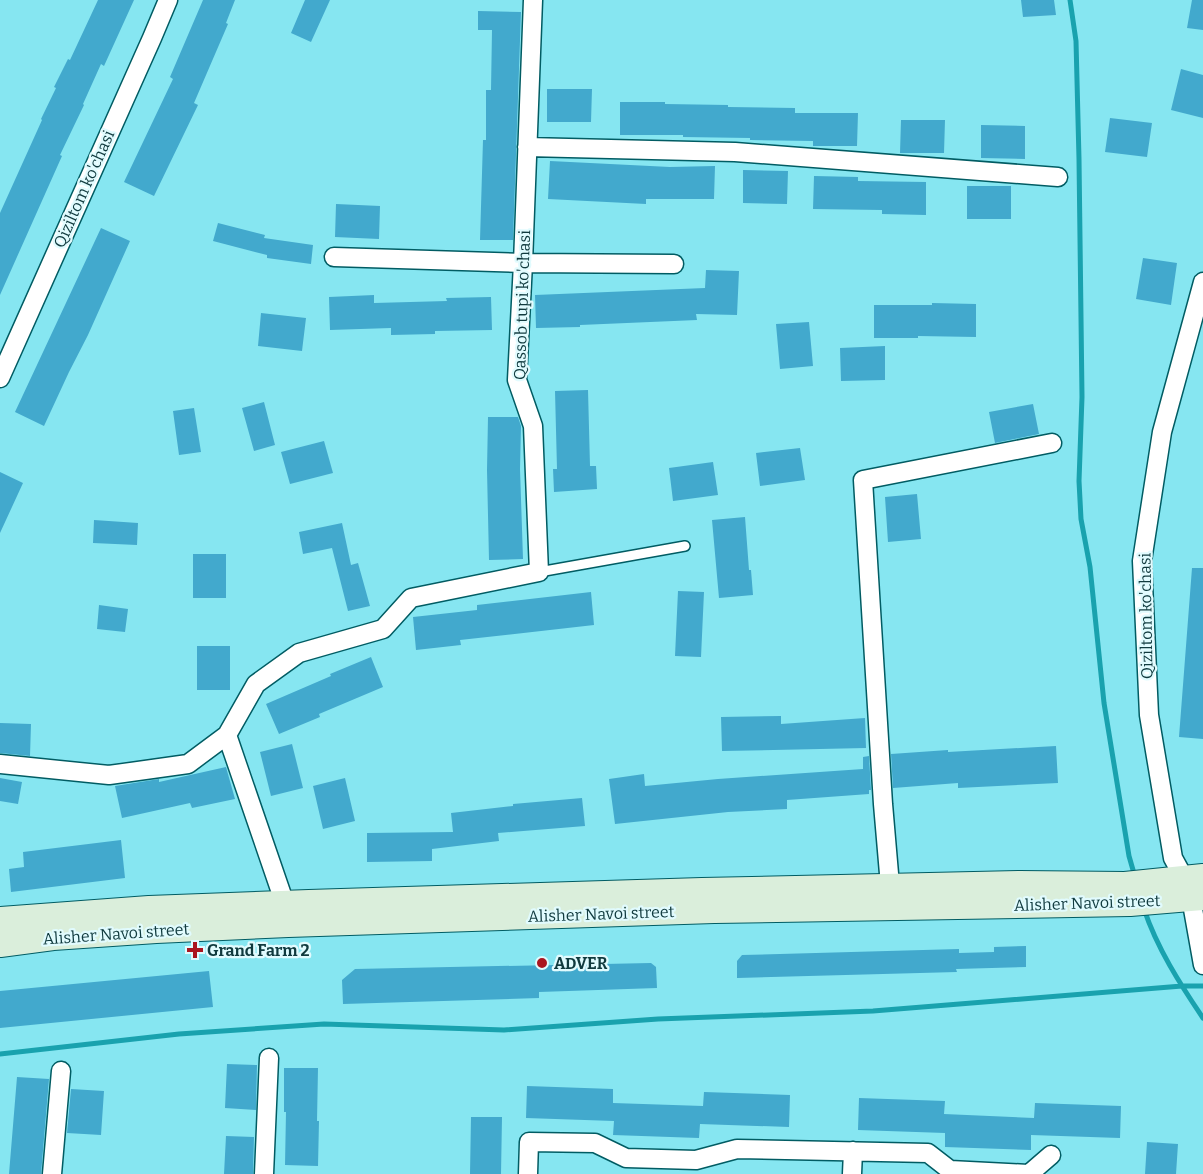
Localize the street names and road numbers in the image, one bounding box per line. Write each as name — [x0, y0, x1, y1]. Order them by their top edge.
street label: Qiziltom ko'chasi — [50, 127, 118, 251]
street label: Qassob tupi ko'chasi — [510, 229, 534, 380]
street label: Qiziltom ko'chasi — [1135, 552, 1157, 679]
street label: Alisher Navoi street — [1013, 891, 1161, 915]
street label: Alisher Navoi street — [527, 902, 675, 926]
street label: Alisher Navoi street — [42, 919, 190, 949]

